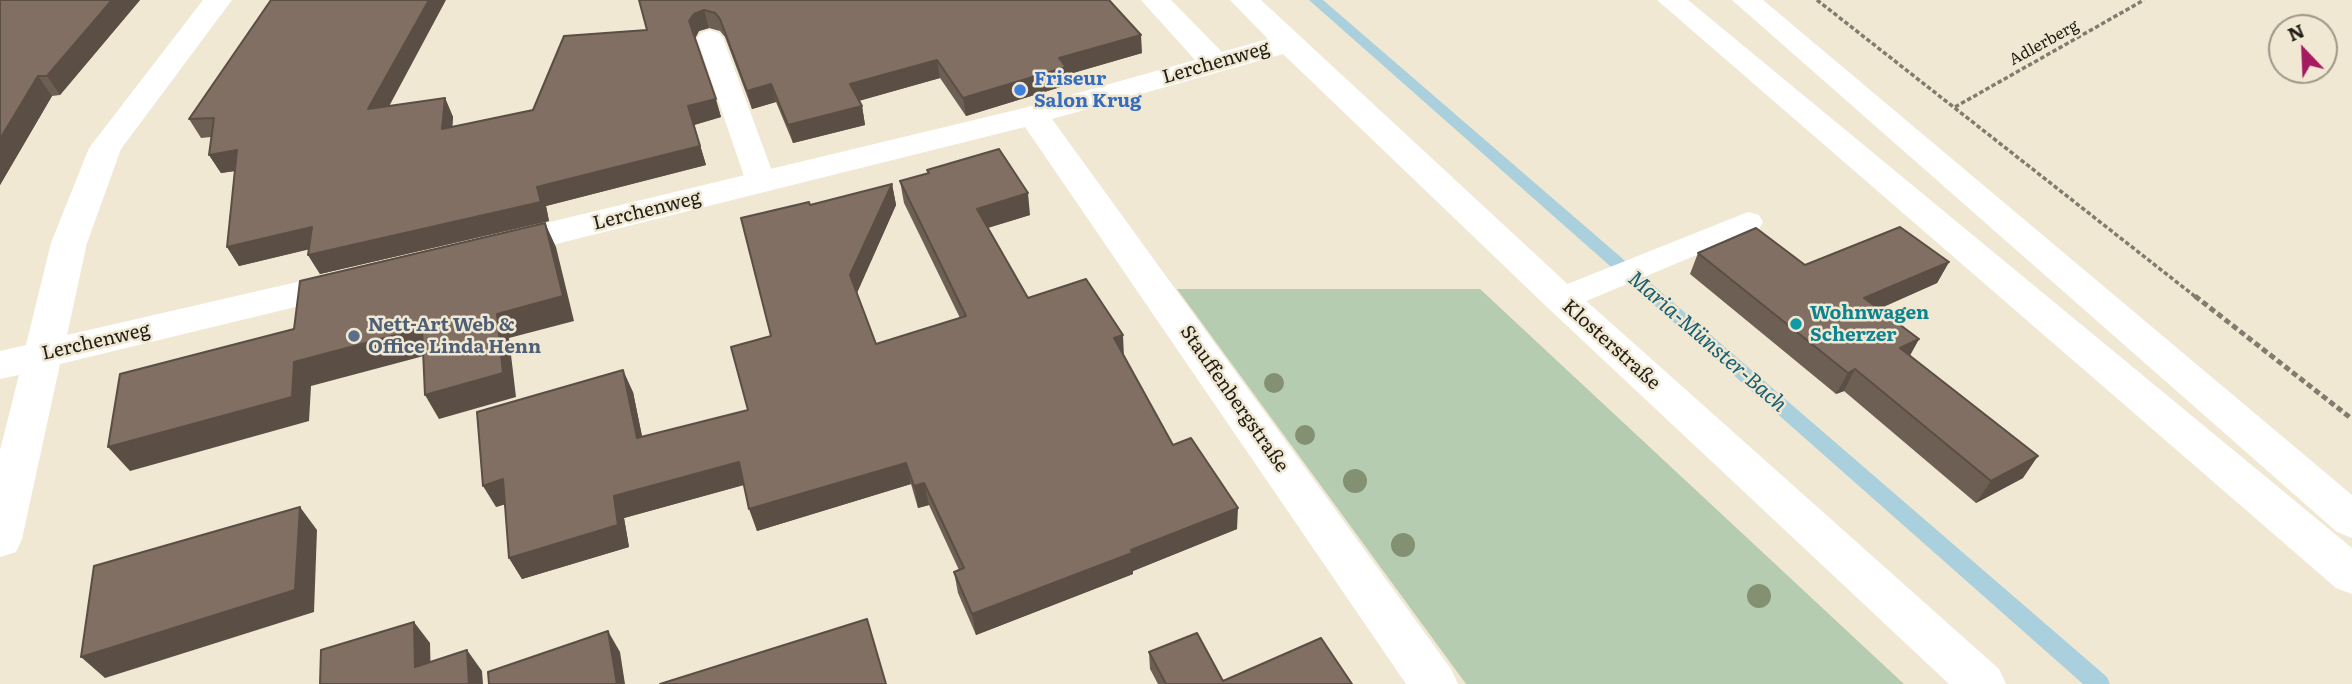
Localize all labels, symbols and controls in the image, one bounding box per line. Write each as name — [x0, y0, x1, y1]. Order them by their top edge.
north arrow — [2268, 14, 2338, 84]
street label: Adlerberg — [2006, 16, 2082, 70]
text: N — [2283, 16, 2308, 48]
street label: Lerchenweg — [1160, 37, 1272, 89]
place label: Friseur Salon Krug — [1034, 68, 1142, 112]
marker: Friseur Salon Krug — [1012, 82, 1028, 98]
street label: Lerchenweg — [591, 187, 703, 235]
water label: Maria-Münster-Bach — [1623, 266, 1791, 418]
street label: Klosterstraße — [1557, 295, 1665, 395]
place label: Wohnwagen Scherzer — [1810, 302, 1929, 346]
place label: Nett-Art Web & Office Linda Henn — [368, 314, 541, 358]
marker: Wohnwagen Scherzer — [1788, 316, 1804, 332]
street label: Lerchenweg — [40, 318, 152, 366]
street label: Stauffenbergstraße — [1175, 321, 1293, 477]
marker: Nett-Art Web & Office Linda Henn — [346, 328, 362, 344]

